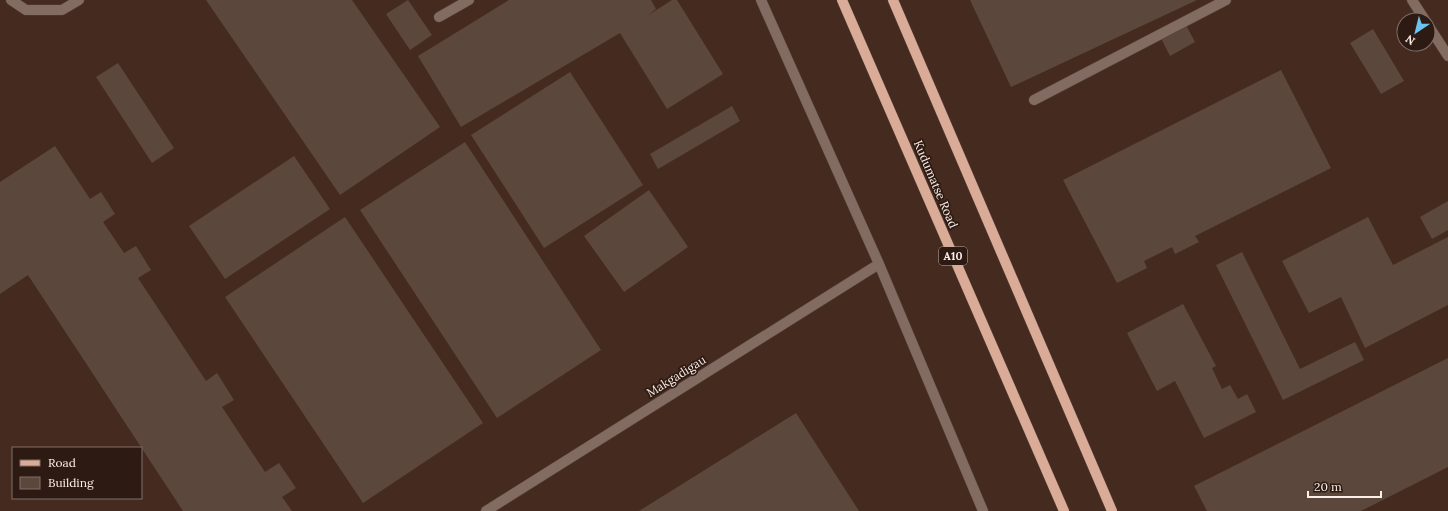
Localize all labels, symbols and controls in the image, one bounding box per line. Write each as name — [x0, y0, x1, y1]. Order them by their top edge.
north arrow — [1396, 12, 1436, 52]
text: N — [1402, 32, 1418, 48]
street label: Kudumatse Road — [911, 138, 961, 230]
road number: A10 — [939, 247, 967, 265]
street label: Makgadigau — [644, 352, 708, 400]
legend — [12, 447, 142, 499]
text: Road — [48, 455, 76, 470]
scale bar — [1308, 473, 1381, 499]
text: Building — [48, 475, 94, 490]
text: 20 m — [1314, 479, 1342, 494]

